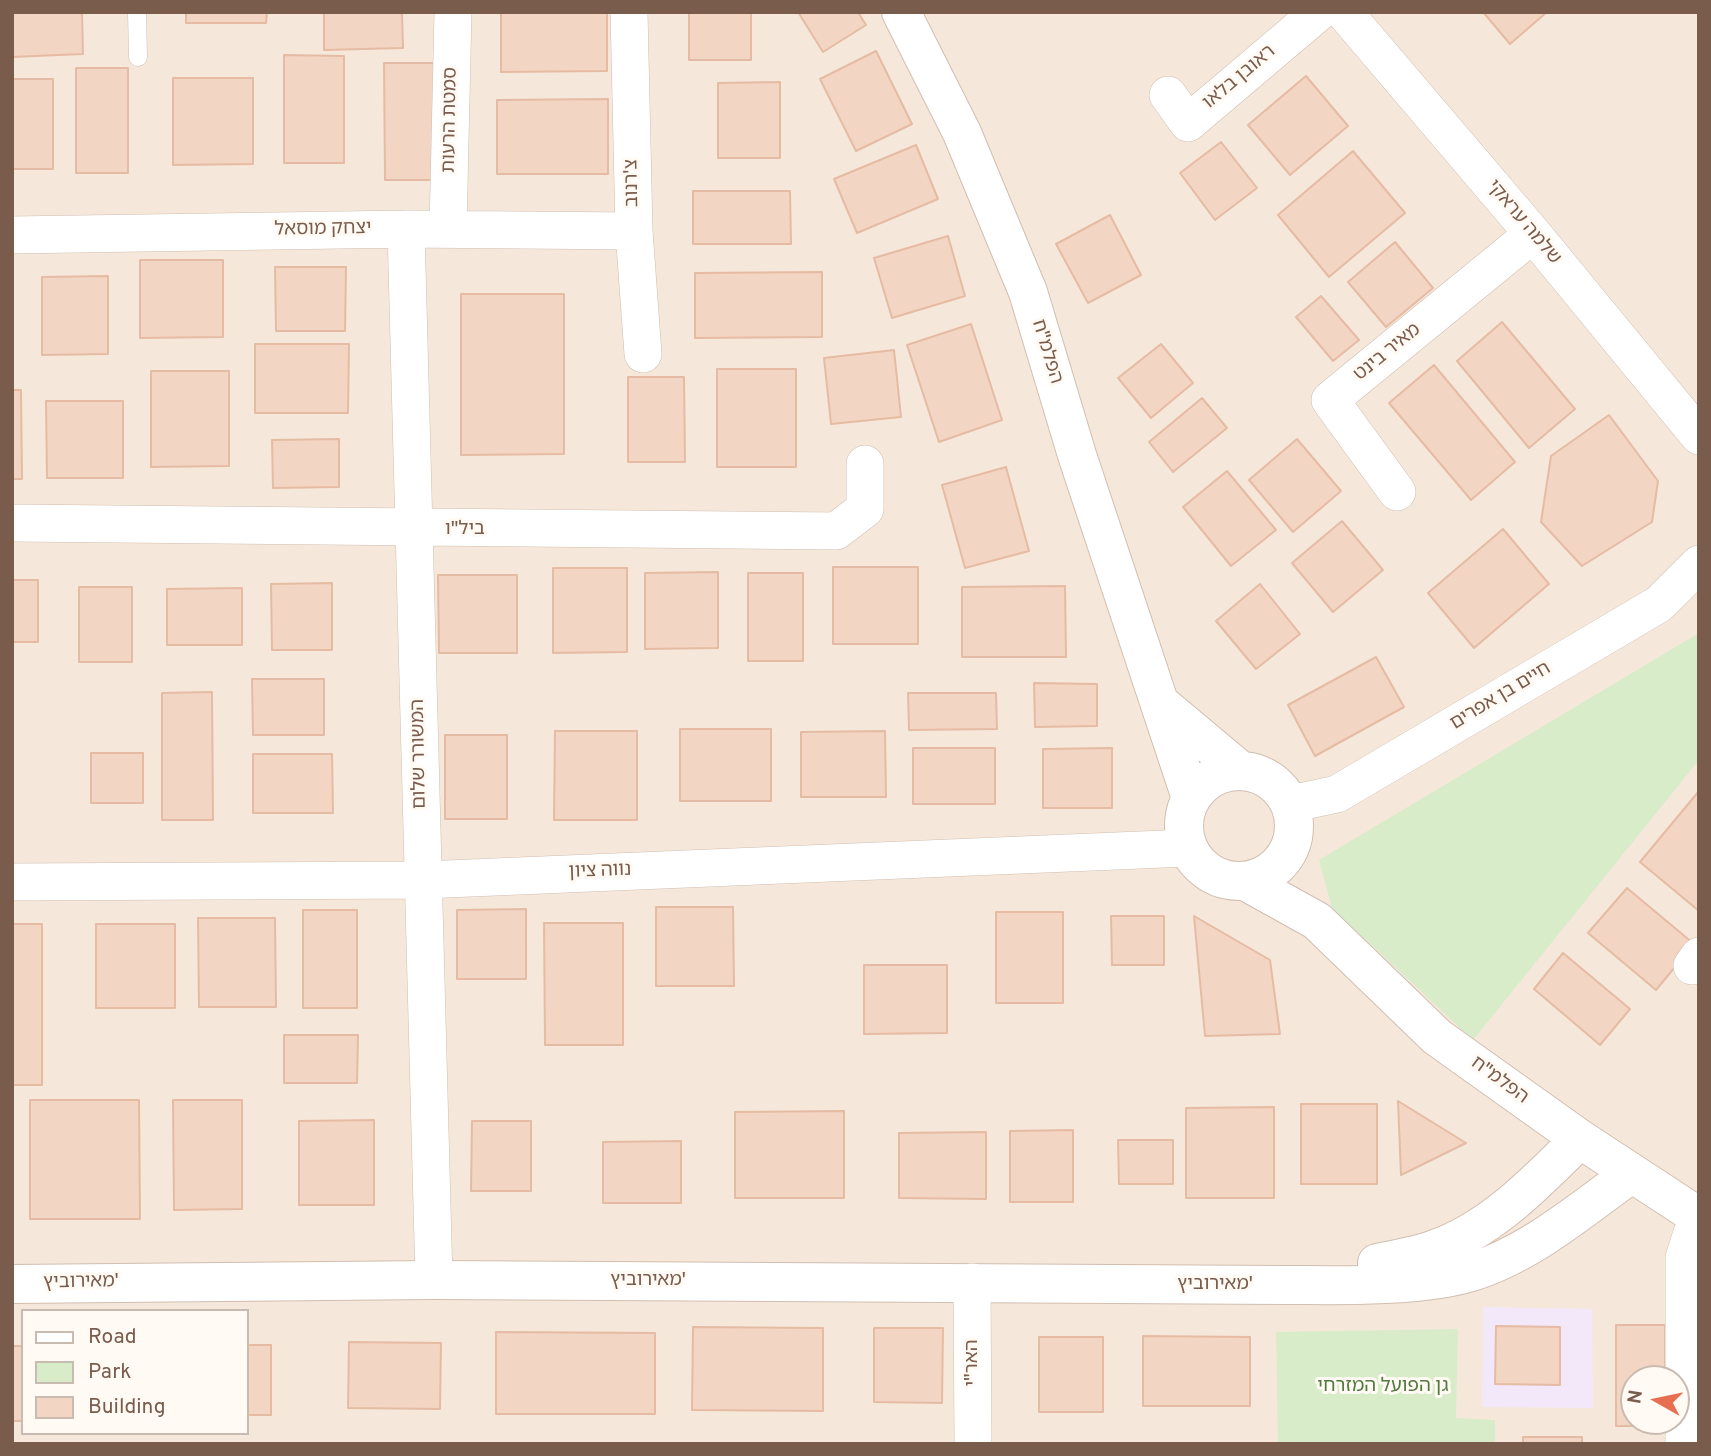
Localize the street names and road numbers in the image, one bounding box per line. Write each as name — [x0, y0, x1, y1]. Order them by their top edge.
street label: ראובן בלאו — [1199, 41, 1281, 115]
street label: סמטת הרעות — [439, 67, 463, 173]
street label: צ'רנוב — [621, 159, 645, 207]
street label: שלמה עראקי — [1481, 176, 1565, 270]
street label: יצחק מוסאל — [274, 218, 372, 242]
street label: הפלמ"ח — [1025, 317, 1067, 387]
street label: מאיר בינט — [1350, 319, 1426, 387]
street label: ביל"ו — [445, 519, 485, 541]
street label: חיים בן אפרים — [1447, 658, 1555, 736]
street label: המשורר שלום — [408, 699, 432, 809]
street label: נווה ציון — [568, 860, 632, 884]
street label: הפלמ"ח — [1466, 1052, 1532, 1110]
street label: מאירוביץ' — [610, 1270, 686, 1292]
street label: מאירוביץ' — [43, 1271, 119, 1295]
street label: מאירוביץ' — [1177, 1274, 1253, 1296]
street label: האר"י — [962, 1339, 984, 1387]

